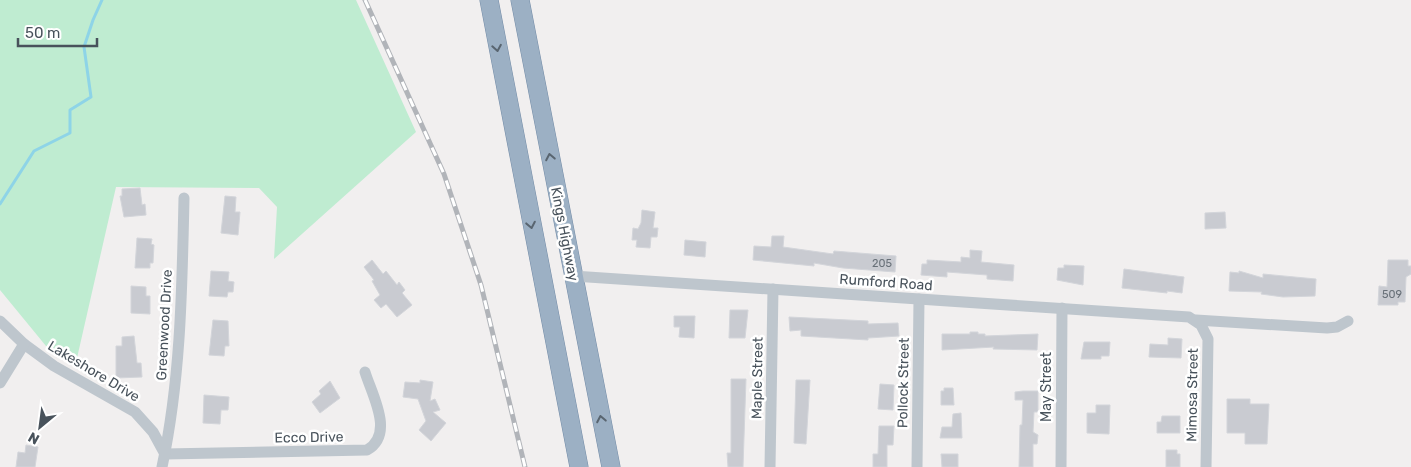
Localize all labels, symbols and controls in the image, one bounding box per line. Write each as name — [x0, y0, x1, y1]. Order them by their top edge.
scale bar — [18, 15, 96, 47]
text: 50 m — [25, 24, 60, 42]
one-way arrow — [492, 44, 502, 52]
one-way arrow — [545, 152, 556, 161]
street label: Kings Highway — [547, 186, 582, 283]
one-way arrow — [525, 220, 536, 229]
house number: 205 — [872, 257, 892, 270]
street label: Greenwood Drive — [153, 269, 176, 381]
street label: Rumford Road — [839, 271, 933, 294]
house number: 509 — [1382, 288, 1402, 301]
street label: Maple Street — [748, 336, 767, 419]
street label: Lakeshore Drive — [45, 337, 143, 406]
street label: Pollock Street — [894, 337, 913, 428]
street label: Mimosa Street — [1183, 347, 1202, 442]
street label: May Street — [1038, 352, 1055, 422]
north arrow — [15, 402, 65, 452]
one-way arrow — [597, 415, 607, 424]
text: N — [25, 428, 42, 448]
street label: Ecco Drive — [274, 428, 344, 447]

